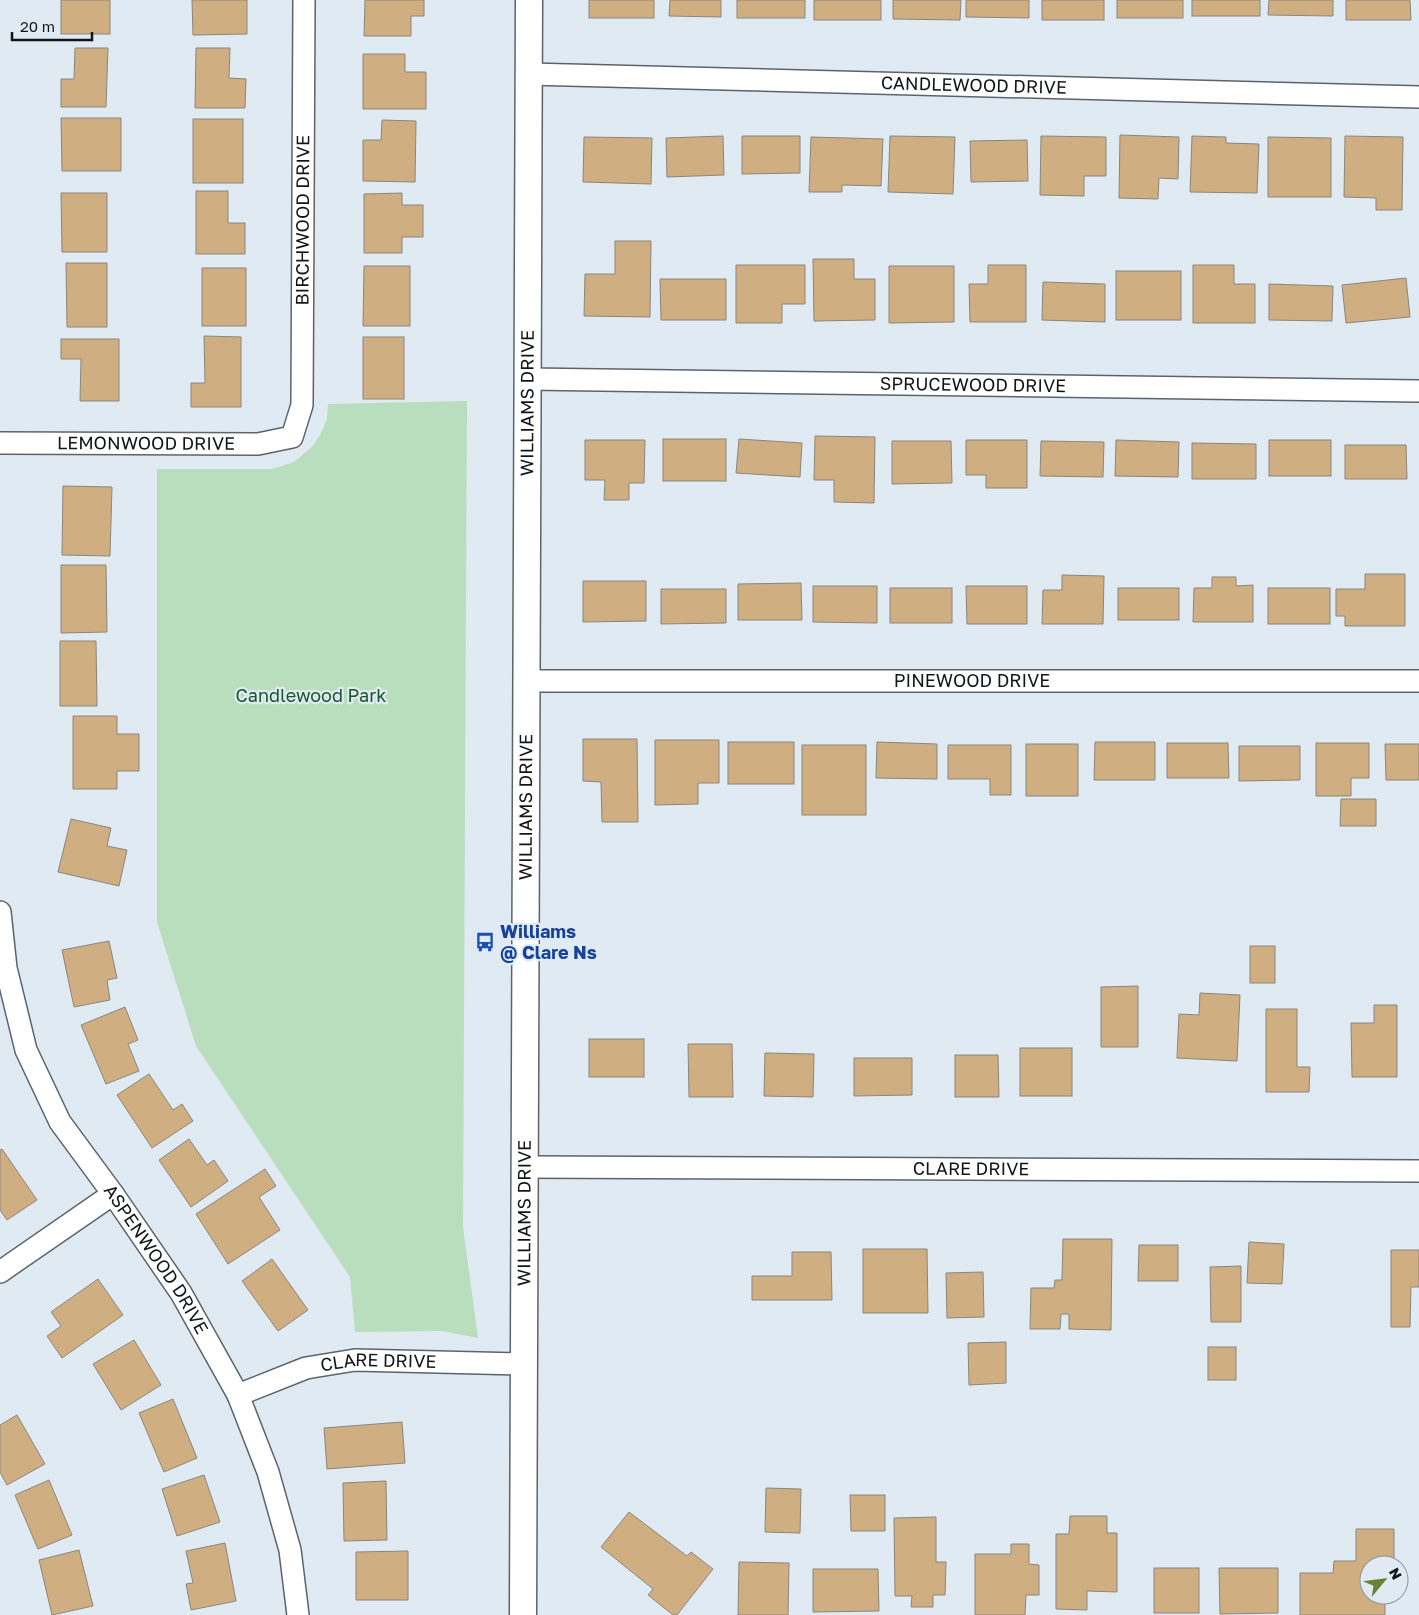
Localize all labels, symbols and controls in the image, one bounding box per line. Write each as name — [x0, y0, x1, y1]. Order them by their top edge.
scale bar — [12, 10, 92, 42]
text: 20 m — [20, 17, 55, 35]
street label: CANDLEWOOD DRIVE — [881, 71, 1067, 98]
street label: BIRCHWOOD DRIVE — [290, 135, 313, 305]
street label: WILLIAMS DRIVE — [515, 330, 538, 476]
street label: SPRUCEWOOD DRIVE — [880, 372, 1066, 396]
street label: LEMONWOOD DRIVE — [57, 431, 235, 454]
street label: PINEWOOD DRIVE — [894, 669, 1050, 691]
park label: Candlewood Park — [236, 684, 386, 706]
street label: WILLIAMS DRIVE — [514, 734, 536, 880]
place label: Williams @ Clare Ns — [500, 920, 597, 963]
bus stop icon: Williams @ Clare Ns — [474, 931, 496, 953]
street label: WILLIAMS DRIVE — [512, 1140, 535, 1286]
street label: CLARE DRIVE — [913, 1157, 1029, 1179]
street label: ASPENWOOD DRIVE — [100, 1180, 214, 1337]
street label: CLARE DRIVE — [319, 1348, 437, 1376]
north arrow — [1359, 1555, 1409, 1605]
text: N — [1386, 1565, 1406, 1582]

